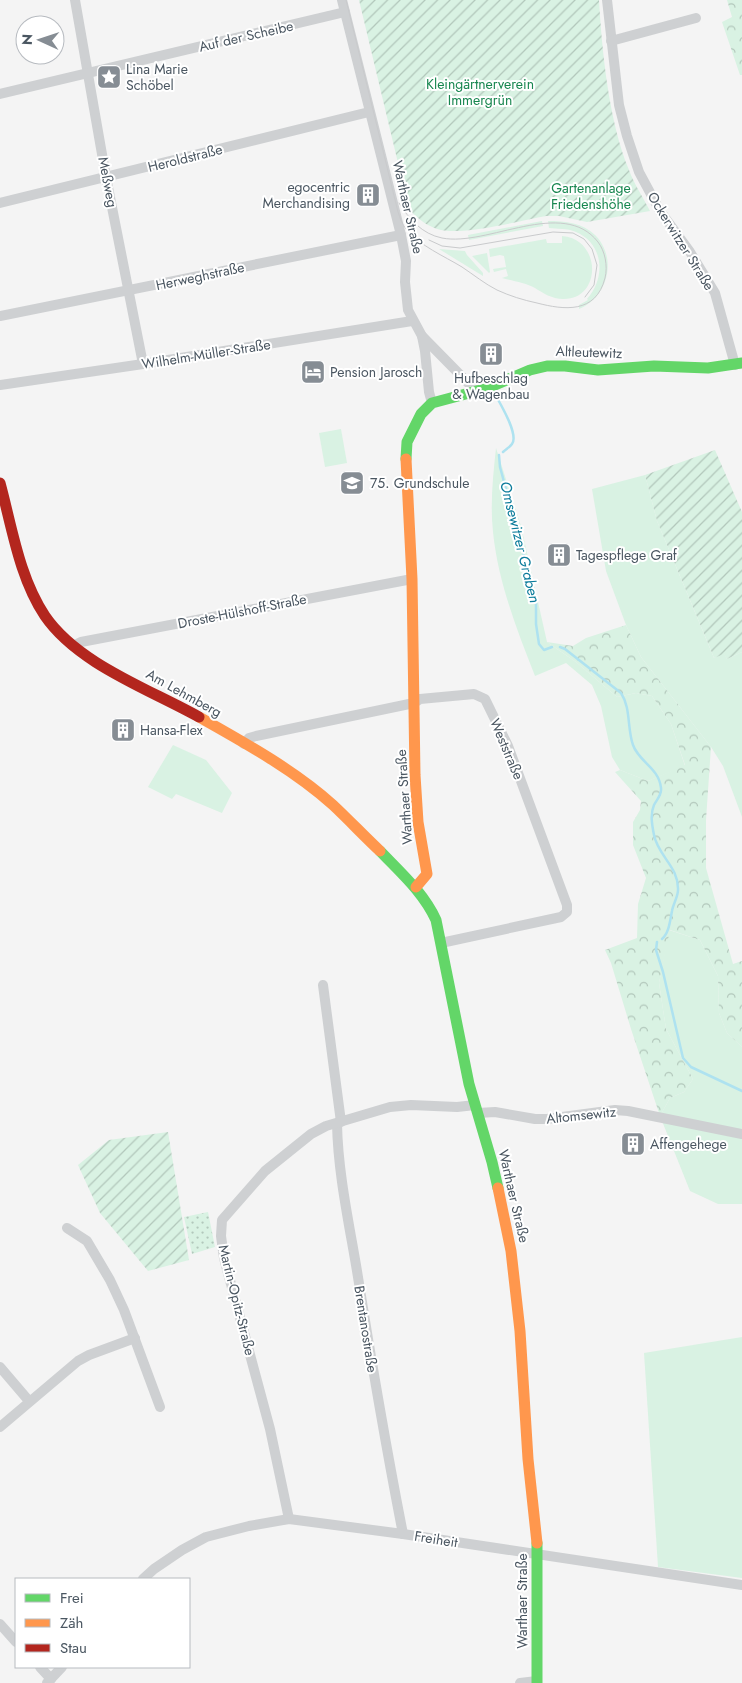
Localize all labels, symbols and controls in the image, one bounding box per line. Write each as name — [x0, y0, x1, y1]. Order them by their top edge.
north arrow — [15, 15, 65, 65]
street label: Auf der Scheibe — [197, 15, 295, 57]
text: N — [17, 33, 37, 45]
place label: Lina Marie Schöbel — [126, 59, 188, 95]
place icon: Lina Marie Schöbel — [96, 64, 122, 90]
park label: Kleingärtnerverein Immergrün — [426, 74, 534, 110]
street label: Heroldstraße — [146, 139, 224, 177]
street label: Meßweg — [93, 155, 123, 209]
street label: Warthaer Straße — [388, 158, 428, 256]
place label: egocentric Merchandising — [263, 177, 350, 213]
park label: Gartenanlage Friedenshöhe — [551, 178, 631, 214]
building icon: egocentric Merchandising — [355, 182, 381, 208]
street label: Ockerwitzer Straße — [643, 188, 719, 294]
street label: Herweghstraße — [154, 257, 246, 295]
street label: Wilhelm-Müller-Straße — [140, 334, 272, 374]
building icon: Hufbeschlag & Wagenbau — [478, 341, 504, 367]
street label: Altleutewitz — [555, 341, 623, 363]
hotel icon: Pension Jarosch — [300, 359, 326, 385]
place label: Pension Jarosch — [330, 362, 422, 382]
place label: Hufbeschlag & Wagenbau — [452, 368, 530, 404]
school or university icon: 75. Grundschule — [339, 470, 365, 496]
place label: 75. Grundschule — [370, 473, 469, 493]
water label: Omsewitzer Graben — [494, 479, 546, 605]
building icon: Tagespflege Graf — [546, 542, 572, 568]
place label: Tagespflege Graf — [576, 545, 678, 565]
street label: Droste-Hülshoff-Straße — [176, 589, 308, 633]
street label: Am Lehmberg — [142, 664, 226, 722]
street label: Weststraße — [485, 715, 529, 783]
building icon: Hansa-Flex — [110, 717, 136, 743]
place label: Hansa-Flex — [140, 720, 203, 740]
street label: Warthaer Straße — [391, 749, 417, 845]
street label: Altomsewitz — [545, 1101, 617, 1129]
building icon: Affengehege — [620, 1131, 646, 1157]
place label: Affengehege — [650, 1134, 727, 1154]
street label: Warthaer Straße — [494, 1147, 534, 1245]
street label: Martin-Opitz-Straße — [214, 1243, 260, 1357]
street label: Brentanostraße — [349, 1284, 383, 1374]
street label: Freiheit — [413, 1526, 460, 1552]
street label: Warthaer Straße — [512, 1553, 532, 1649]
legend — [15, 1578, 190, 1668]
text: Frei — [60, 1587, 84, 1609]
text: Zäh — [60, 1612, 83, 1634]
text: Stau — [60, 1637, 87, 1659]

